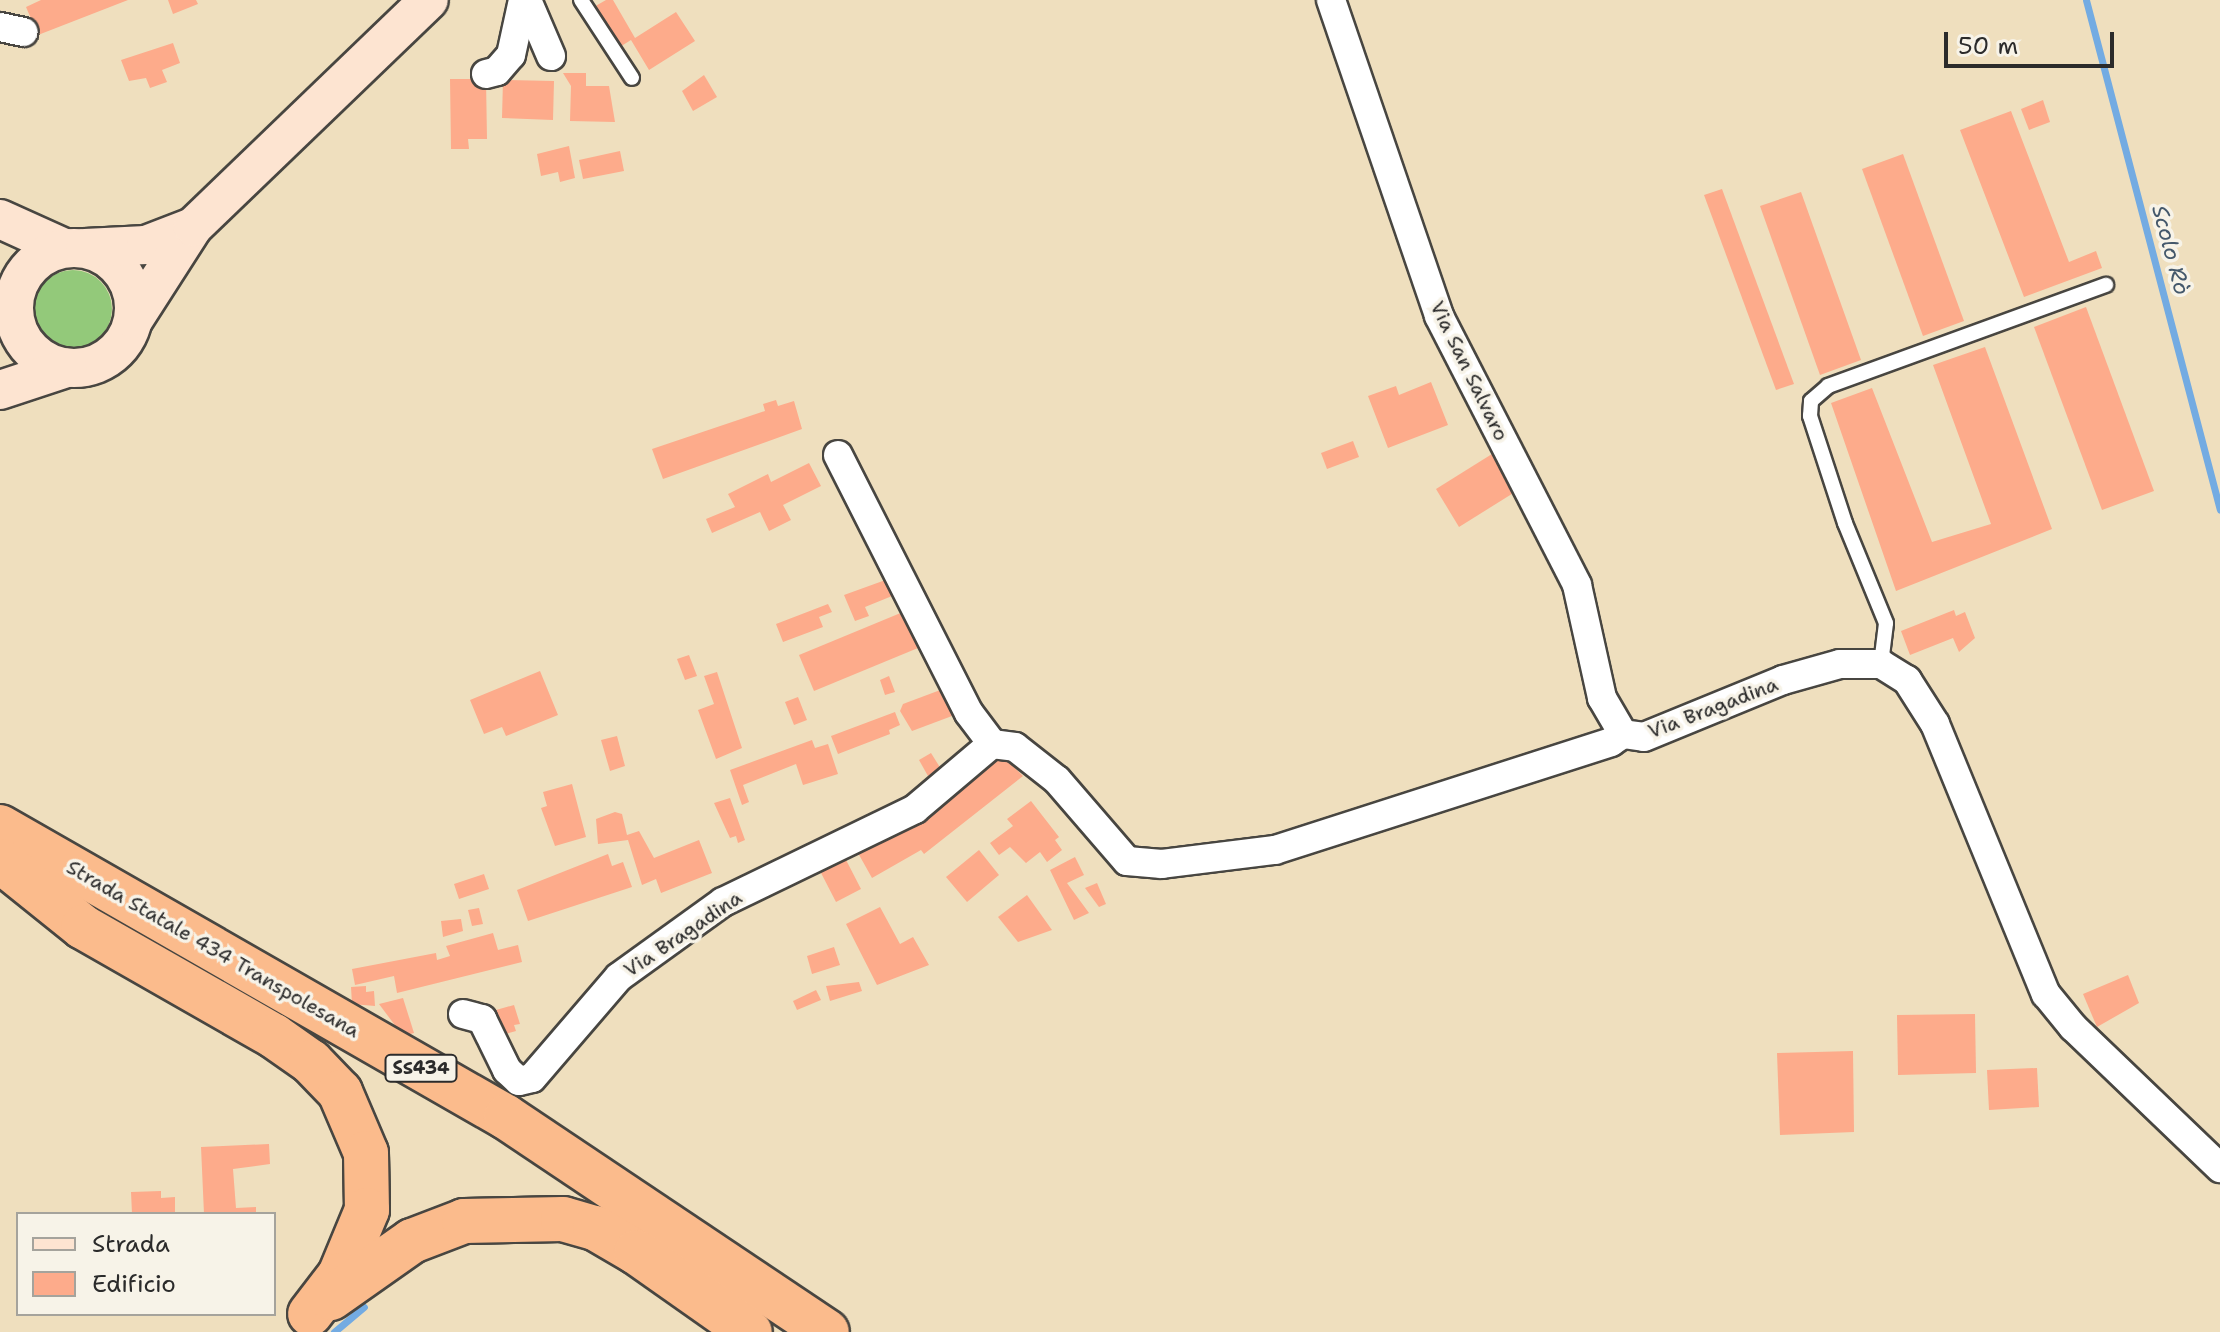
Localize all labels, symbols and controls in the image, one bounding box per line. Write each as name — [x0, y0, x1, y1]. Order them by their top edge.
scale bar — [1948, 16, 2118, 66]
text: 50 m — [1958, 30, 2018, 62]
water label: Scolo Rò — [2146, 202, 2196, 298]
street label: Via San Salvaro — [1425, 297, 1513, 445]
street label: Via Bragadina — [1645, 672, 1781, 744]
street label: Strada Statale 434 Transpolesana — [62, 855, 364, 1043]
street label: Via Bragadina — [619, 886, 747, 982]
road number: SS434 — [383, 1054, 459, 1082]
legend — [16, 1212, 276, 1316]
text: Strada — [92, 1228, 170, 1260]
text: Edificio — [92, 1268, 176, 1300]

